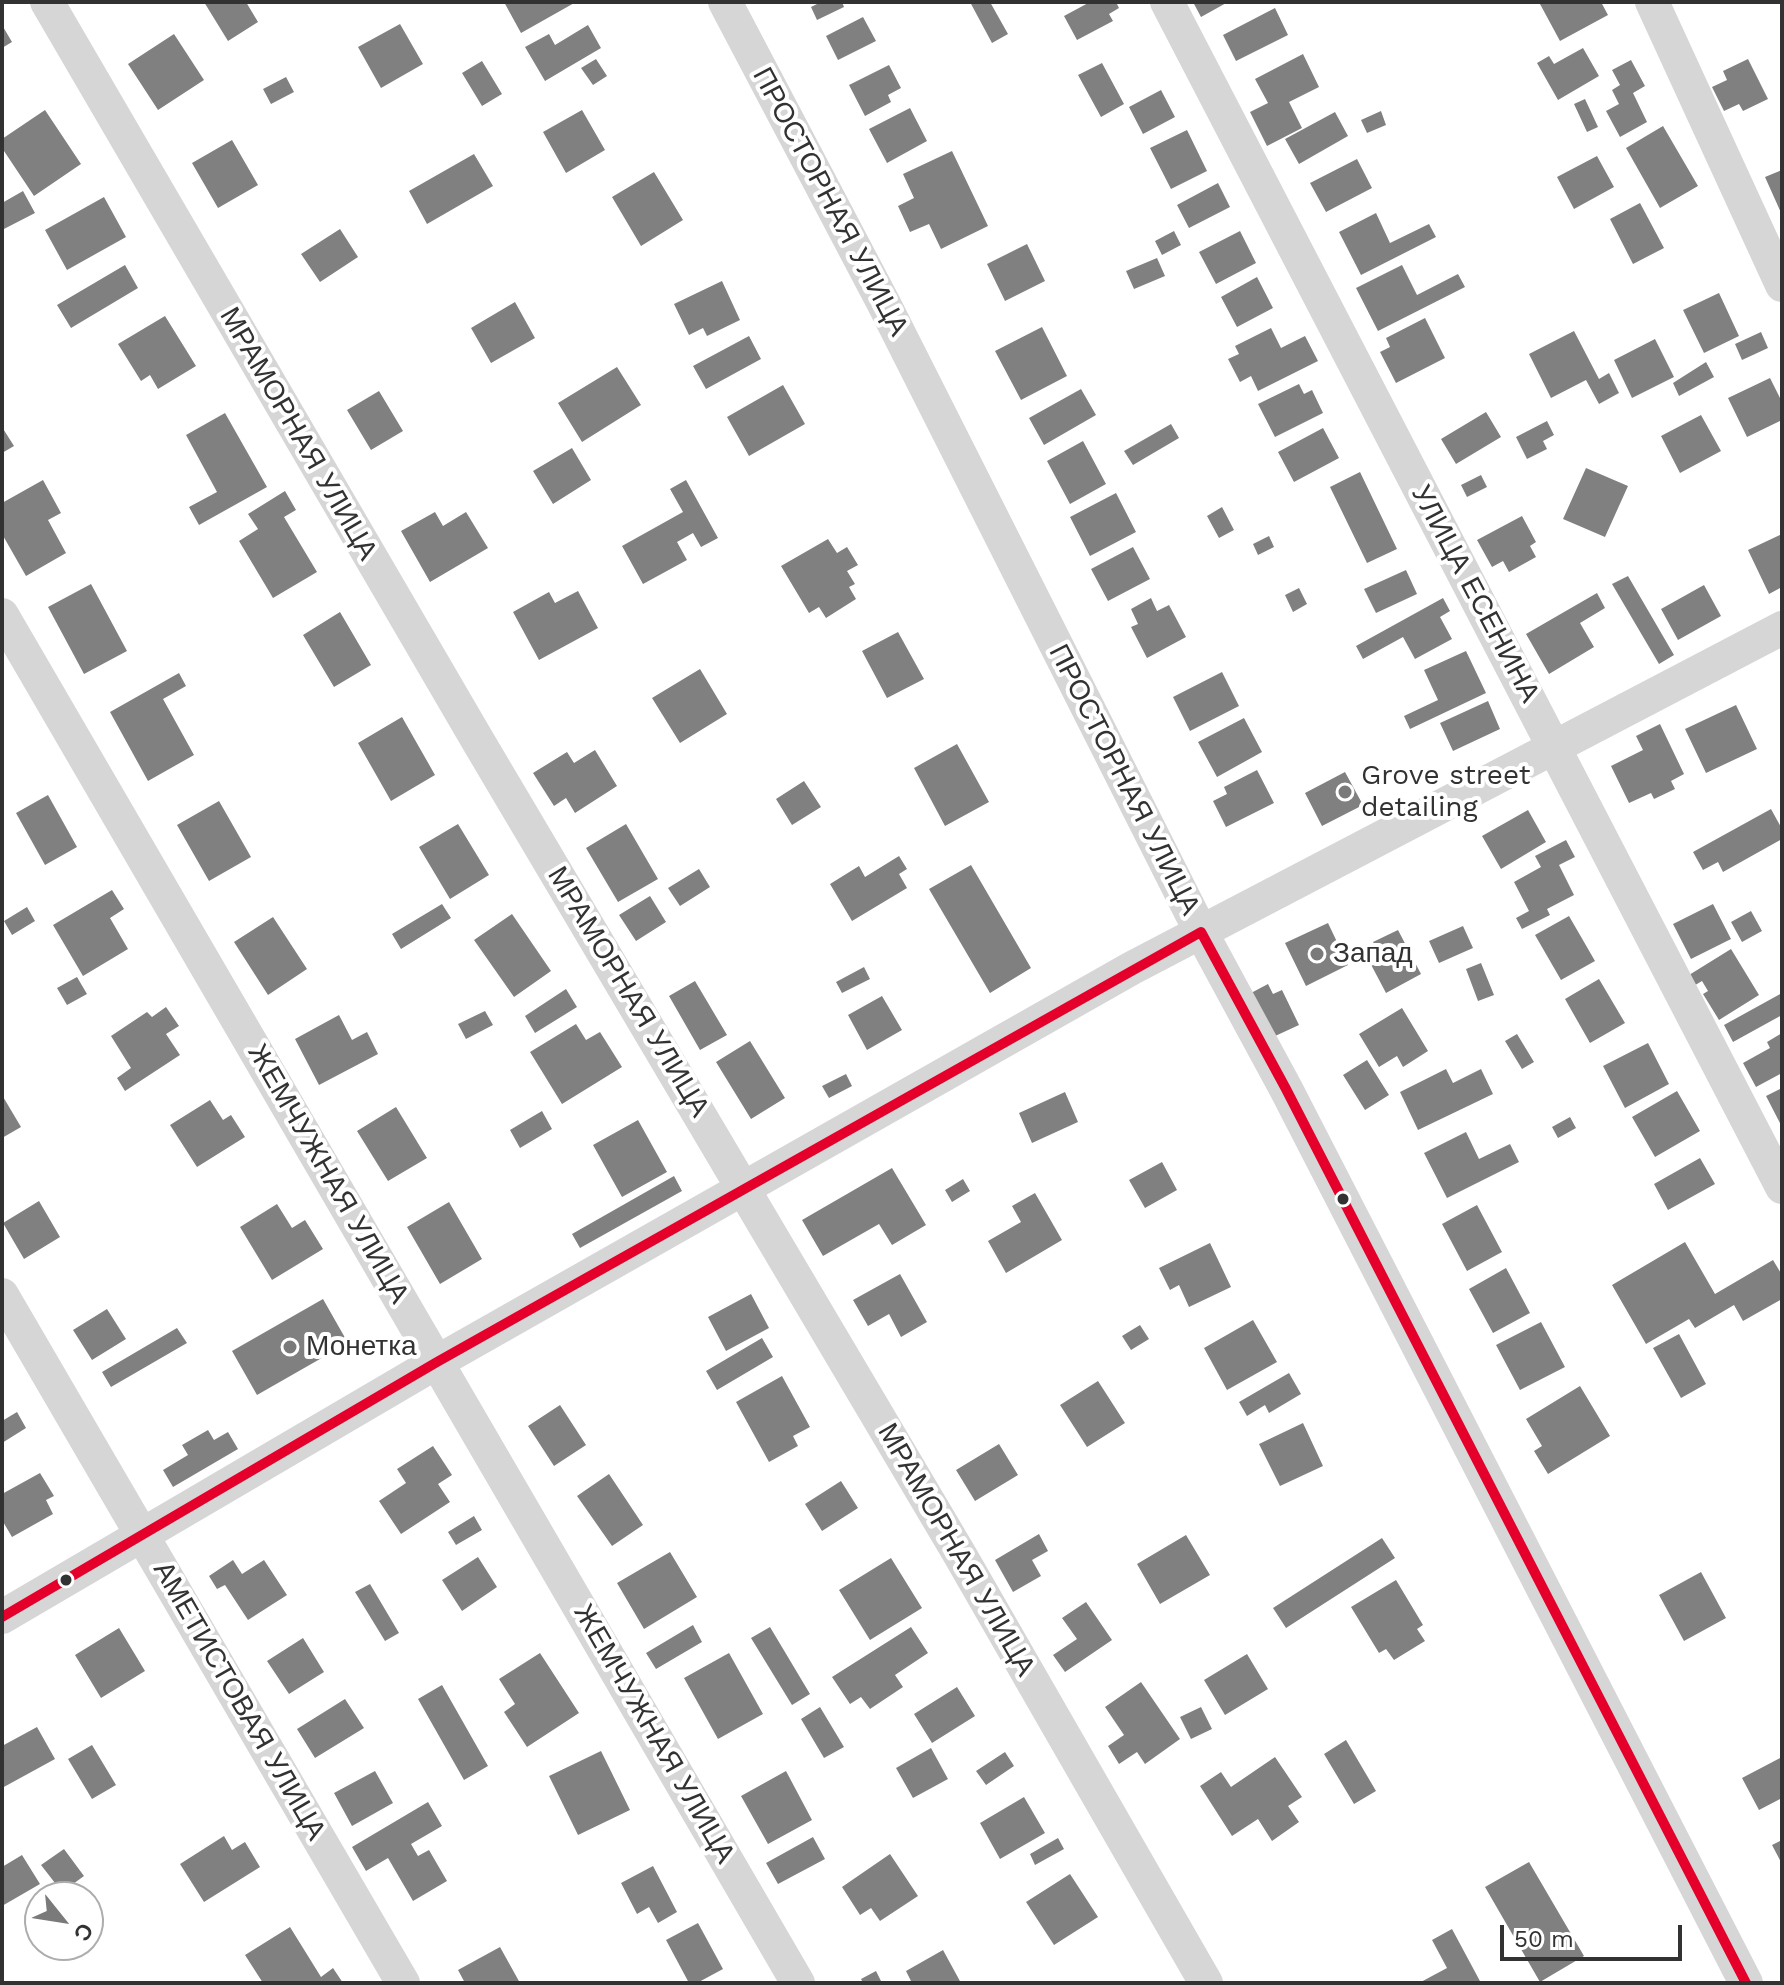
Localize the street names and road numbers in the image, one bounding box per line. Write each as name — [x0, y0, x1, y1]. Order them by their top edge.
street label: ПРОСТОРНАЯ УЛИЦА — [745, 62, 915, 342]
street label: МРАМОРНАЯ УЛИЦА — [212, 302, 384, 566]
street label: УЛИЦА ЕСЕНИНА — [1404, 480, 1546, 708]
street label: ПРОСТОРНАЯ УЛИЦА — [1041, 639, 1207, 921]
street label: МРАМОРНАЯ УЛИЦА — [540, 861, 716, 1123]
street label: ЖЕМЧУЖНАЯ УЛИЦА — [240, 1039, 416, 1309]
street label: МРАМОРНАЯ УЛИЦА — [870, 1418, 1042, 1682]
street label: АМЕТИСТОВАЯ УЛИЦА — [146, 1556, 332, 1846]
street label: ЖЕМЧУЖНАЯ УЛИЦА — [566, 1599, 742, 1869]

